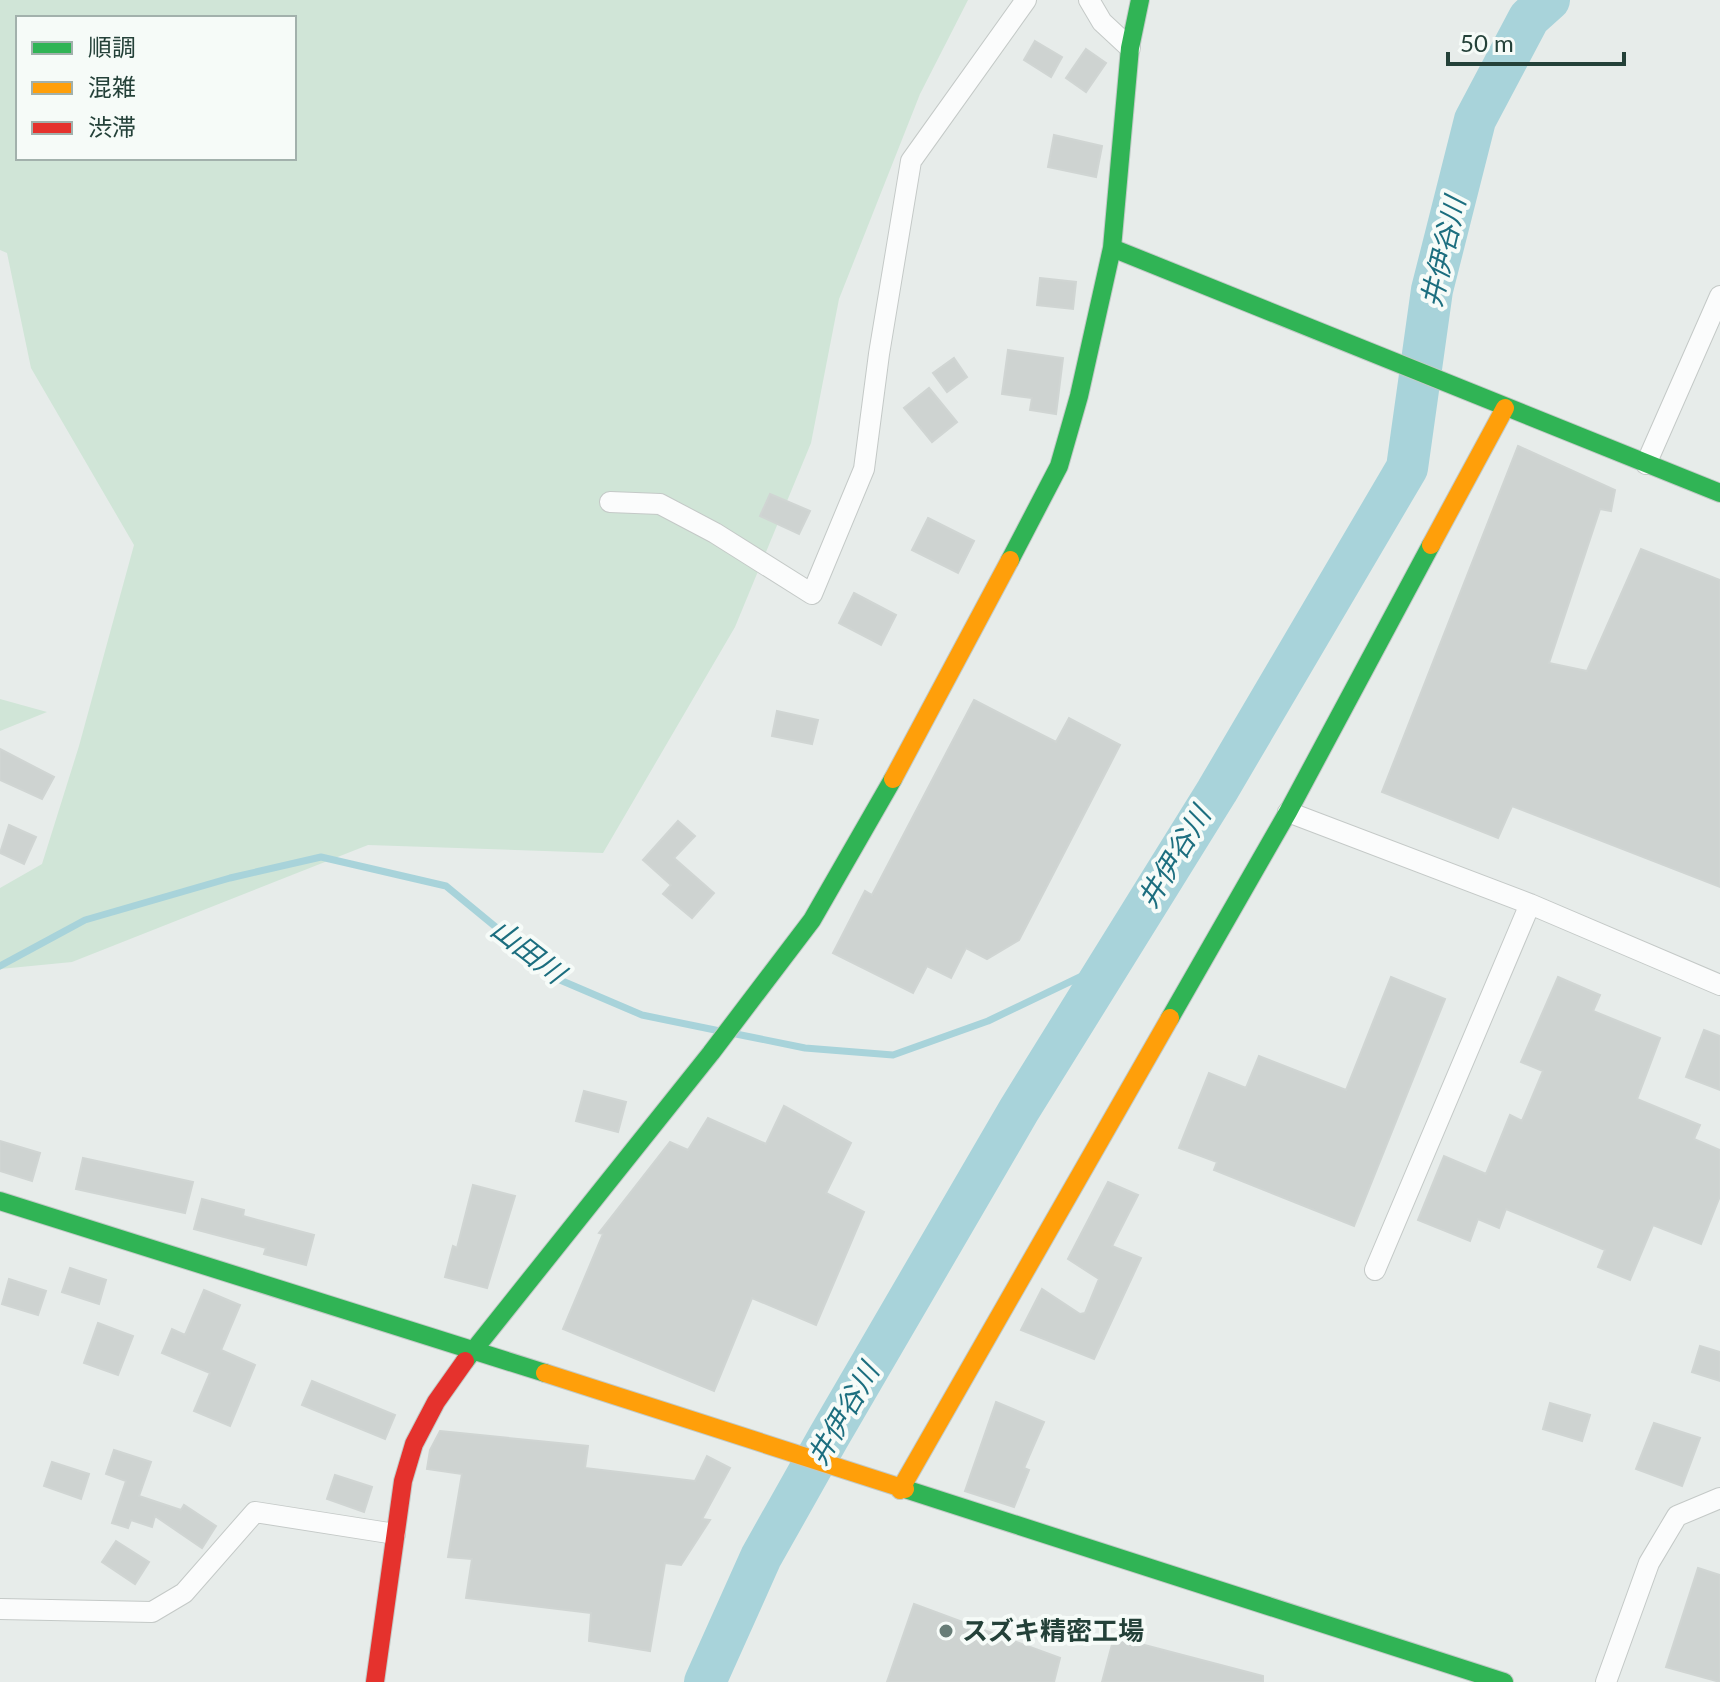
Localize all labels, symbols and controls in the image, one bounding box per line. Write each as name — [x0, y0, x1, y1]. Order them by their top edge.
legend — [16, 16, 296, 160]
scale bar — [1448, 16, 1624, 66]
text: 50 m — [1460, 28, 1514, 57]
text: 順調 — [88, 32, 136, 61]
text: 混雑 — [88, 72, 136, 101]
text: 渋滞 — [88, 112, 136, 141]
water label: 井伊谷川 — [1413, 190, 1472, 310]
water label: 井伊谷川 — [1130, 797, 1218, 913]
water label: 山田川 — [485, 911, 575, 991]
water label: 井伊谷川 — [799, 1354, 886, 1471]
place label: スズキ精密工場 — [962, 1614, 1144, 1646]
marker: スズキ精密工場 — [937, 1622, 955, 1640]

